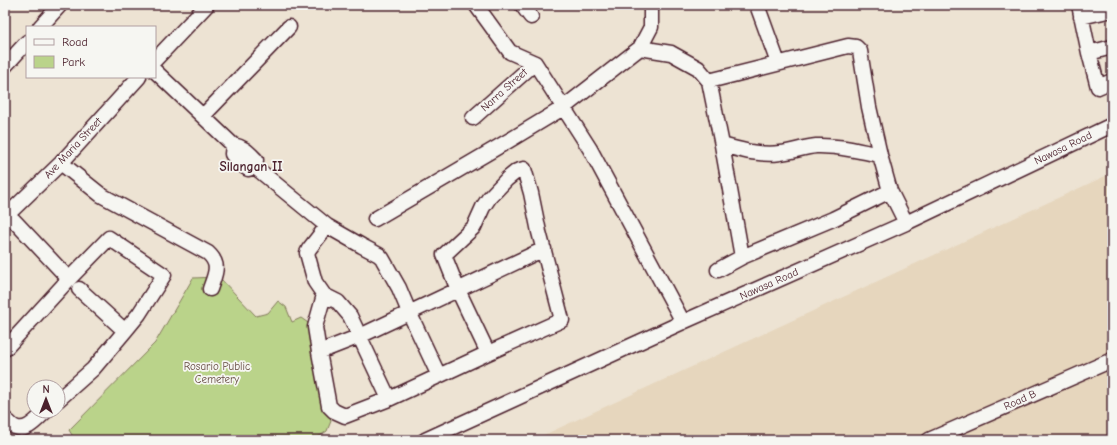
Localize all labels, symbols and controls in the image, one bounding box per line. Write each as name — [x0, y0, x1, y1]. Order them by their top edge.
legend — [26, 26, 156, 78]
text: Road — [62, 35, 88, 49]
text: Park — [62, 55, 85, 69]
street label: Narra Street — [478, 65, 531, 114]
street label: Ave Maria Street — [41, 114, 105, 181]
street label: Nawasa Road — [1032, 128, 1094, 168]
district label: Silangan II — [220, 159, 282, 174]
street label: Nawasa Road — [738, 265, 800, 303]
park label: Rosario Public Cemetery — [184, 360, 251, 386]
north arrow — [26, 379, 66, 419]
text: N — [42, 383, 50, 396]
street label: Road B — [1002, 387, 1038, 413]

